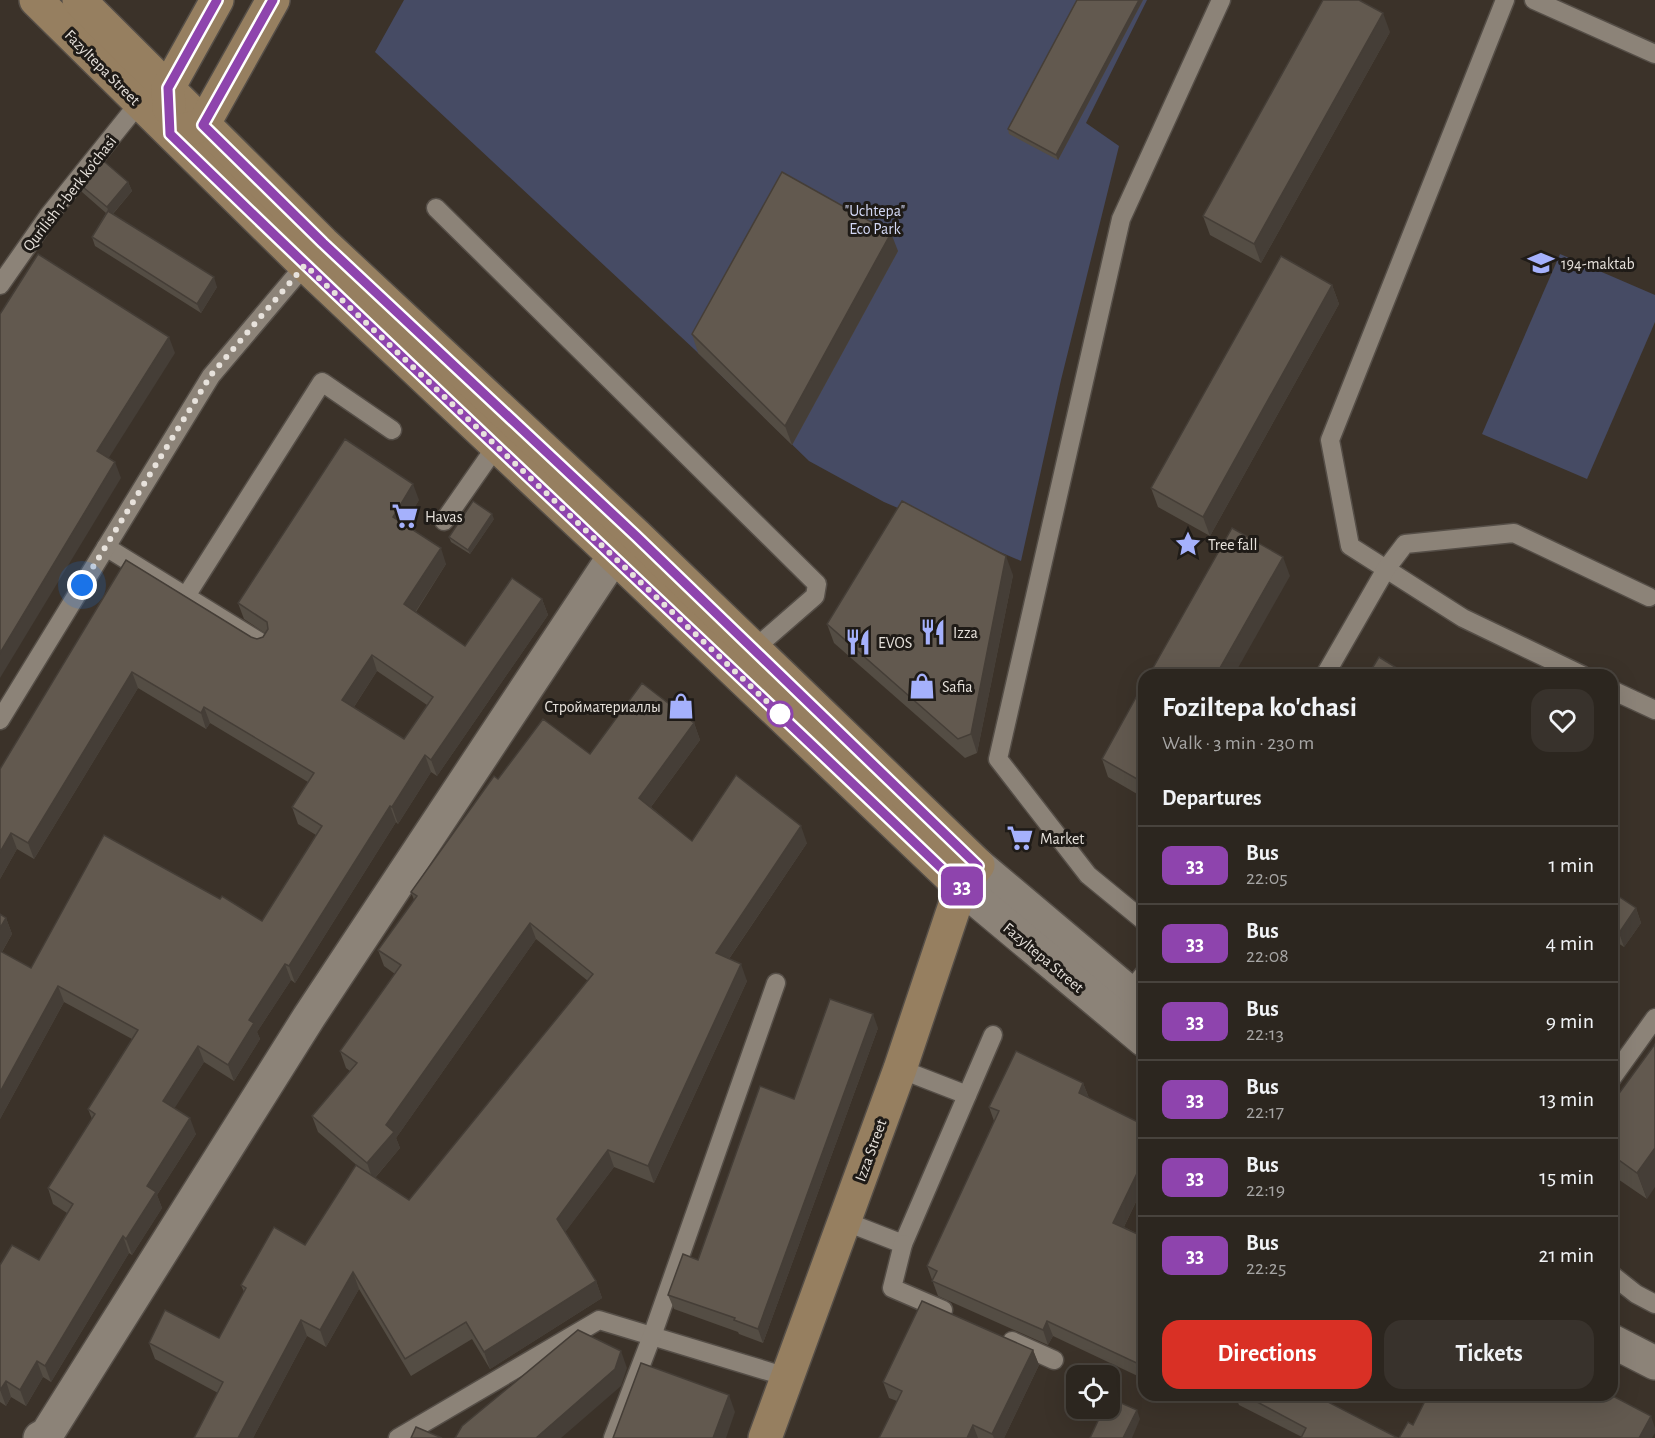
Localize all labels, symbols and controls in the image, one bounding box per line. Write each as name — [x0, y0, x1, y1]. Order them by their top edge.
street label: Fazyltepa Street — [61, 27, 143, 109]
street label: Qurilish 1-berk ko'chasi — [20, 133, 120, 255]
park label: "Uchtepa" Eco Park — [845, 203, 905, 237]
school or university icon: 194-maktab — [1526, 248, 1556, 278]
place label: 194-maktab — [1561, 256, 1635, 272]
supermarket icon: Havas — [390, 501, 420, 531]
place label: Havas — [425, 509, 463, 525]
place icon: Tree fall — [1173, 529, 1203, 559]
place label: Tree fall — [1208, 537, 1257, 553]
your location — [67, 570, 97, 600]
restaurant icon: Izza — [918, 617, 948, 647]
place label: Izza — [953, 625, 978, 641]
restaurant icon: EVOS — [843, 627, 873, 657]
place label: EVOS — [878, 635, 912, 651]
shop icon: Safia — [907, 671, 937, 701]
place label: Safia — [942, 679, 973, 695]
button: heart — [1531, 689, 1594, 752]
shop icon: Стройматериаллы — [666, 691, 696, 721]
text: Foziltepa ko'chasi — [1162, 694, 1357, 722]
place label: Стройматериаллы — [544, 699, 661, 715]
unlabelled marker — [767, 701, 793, 727]
text: Walk · 3 min · 230 m — [1162, 733, 1314, 753]
text: Departures — [1162, 787, 1262, 809]
supermarket icon: Market — [1005, 823, 1035, 853]
place label: Market — [1040, 831, 1084, 847]
text: Bus — [1246, 842, 1279, 864]
text: 1 min — [1549, 854, 1594, 876]
text: 33 — [1186, 855, 1204, 876]
line badge: 33 — [935, 866, 989, 906]
text: 22:05 — [1246, 868, 1288, 888]
text: 33 — [953, 876, 971, 897]
street label: Fazyltepa Street — [1000, 920, 1087, 997]
text: Bus — [1246, 920, 1279, 942]
text: 4 min — [1546, 932, 1594, 954]
text: 33 — [1186, 933, 1204, 954]
text: 22:08 — [1246, 946, 1289, 966]
text: Bus — [1246, 998, 1279, 1020]
text: 9 min — [1546, 1010, 1594, 1032]
text: 33 — [1186, 1011, 1204, 1032]
text: 22:13 — [1246, 1024, 1284, 1044]
text: Bus — [1246, 1076, 1279, 1098]
text: 13 min — [1539, 1088, 1594, 1110]
text: 33 — [1186, 1089, 1204, 1110]
text: 22:17 — [1246, 1102, 1284, 1122]
street label: Izza Street — [852, 1117, 890, 1184]
text: Bus — [1246, 1154, 1279, 1176]
text: 15 min — [1539, 1166, 1594, 1188]
text: 33 — [1186, 1167, 1204, 1188]
text: 22:19 — [1246, 1180, 1285, 1200]
text: Bus — [1246, 1232, 1279, 1254]
text: 21 min — [1539, 1244, 1594, 1266]
text: 33 — [1186, 1245, 1204, 1266]
text: 22:25 — [1246, 1258, 1286, 1278]
button: Directions — [1162, 1320, 1372, 1389]
button: Tickets — [1384, 1320, 1594, 1389]
map controls — [1066, 1365, 1120, 1419]
button: locate — [1066, 1365, 1120, 1419]

